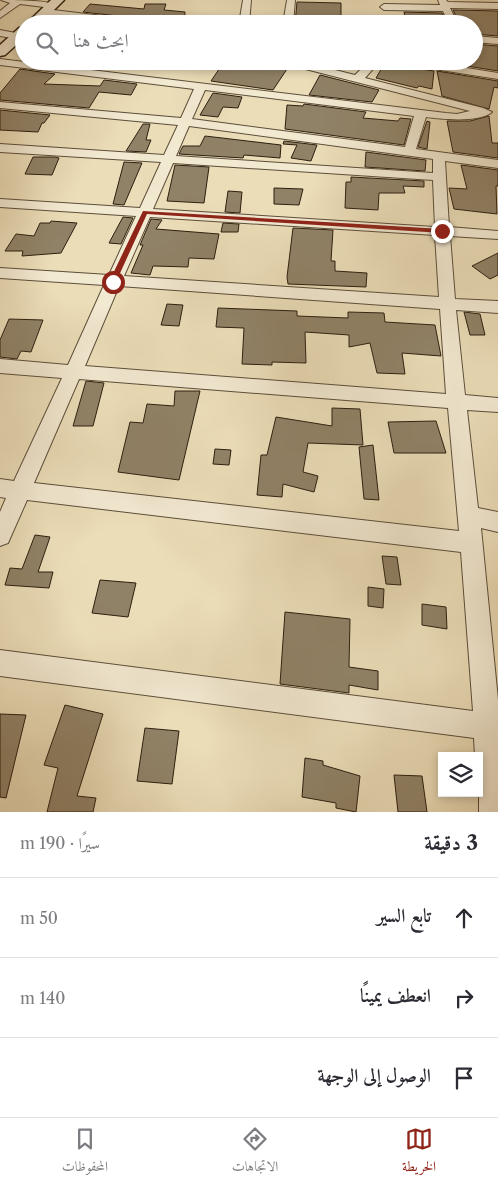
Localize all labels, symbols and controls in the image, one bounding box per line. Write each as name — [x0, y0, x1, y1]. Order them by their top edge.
search box — [15, 15, 483, 70]
icon: search — [33, 29, 61, 57]
text: ابحث هنا — [73, 29, 129, 52]
route end — [431, 220, 454, 243]
route start — [102, 271, 125, 294]
map controls — [438, 752, 483, 797]
button: layers — [438, 752, 483, 797]
text: 3 دقيقة — [424, 830, 478, 855]
text: سيرًا · 190 m — [20, 833, 100, 853]
text: تابع السير — [377, 904, 431, 927]
icon: ahead — [450, 904, 478, 932]
text: 50 m — [20, 908, 58, 928]
text: انعطف يمينًا — [360, 984, 431, 1007]
icon: right — [450, 984, 478, 1012]
text: 140 m — [20, 988, 65, 1008]
text: الوصول إلى الوجهة — [317, 1064, 431, 1087]
icon: arrive — [450, 1064, 478, 1092]
tab: المحفوظات — [62, 1125, 108, 1180]
tab: الاتجاهات — [232, 1125, 278, 1180]
tab: الخريطة — [402, 1125, 436, 1180]

